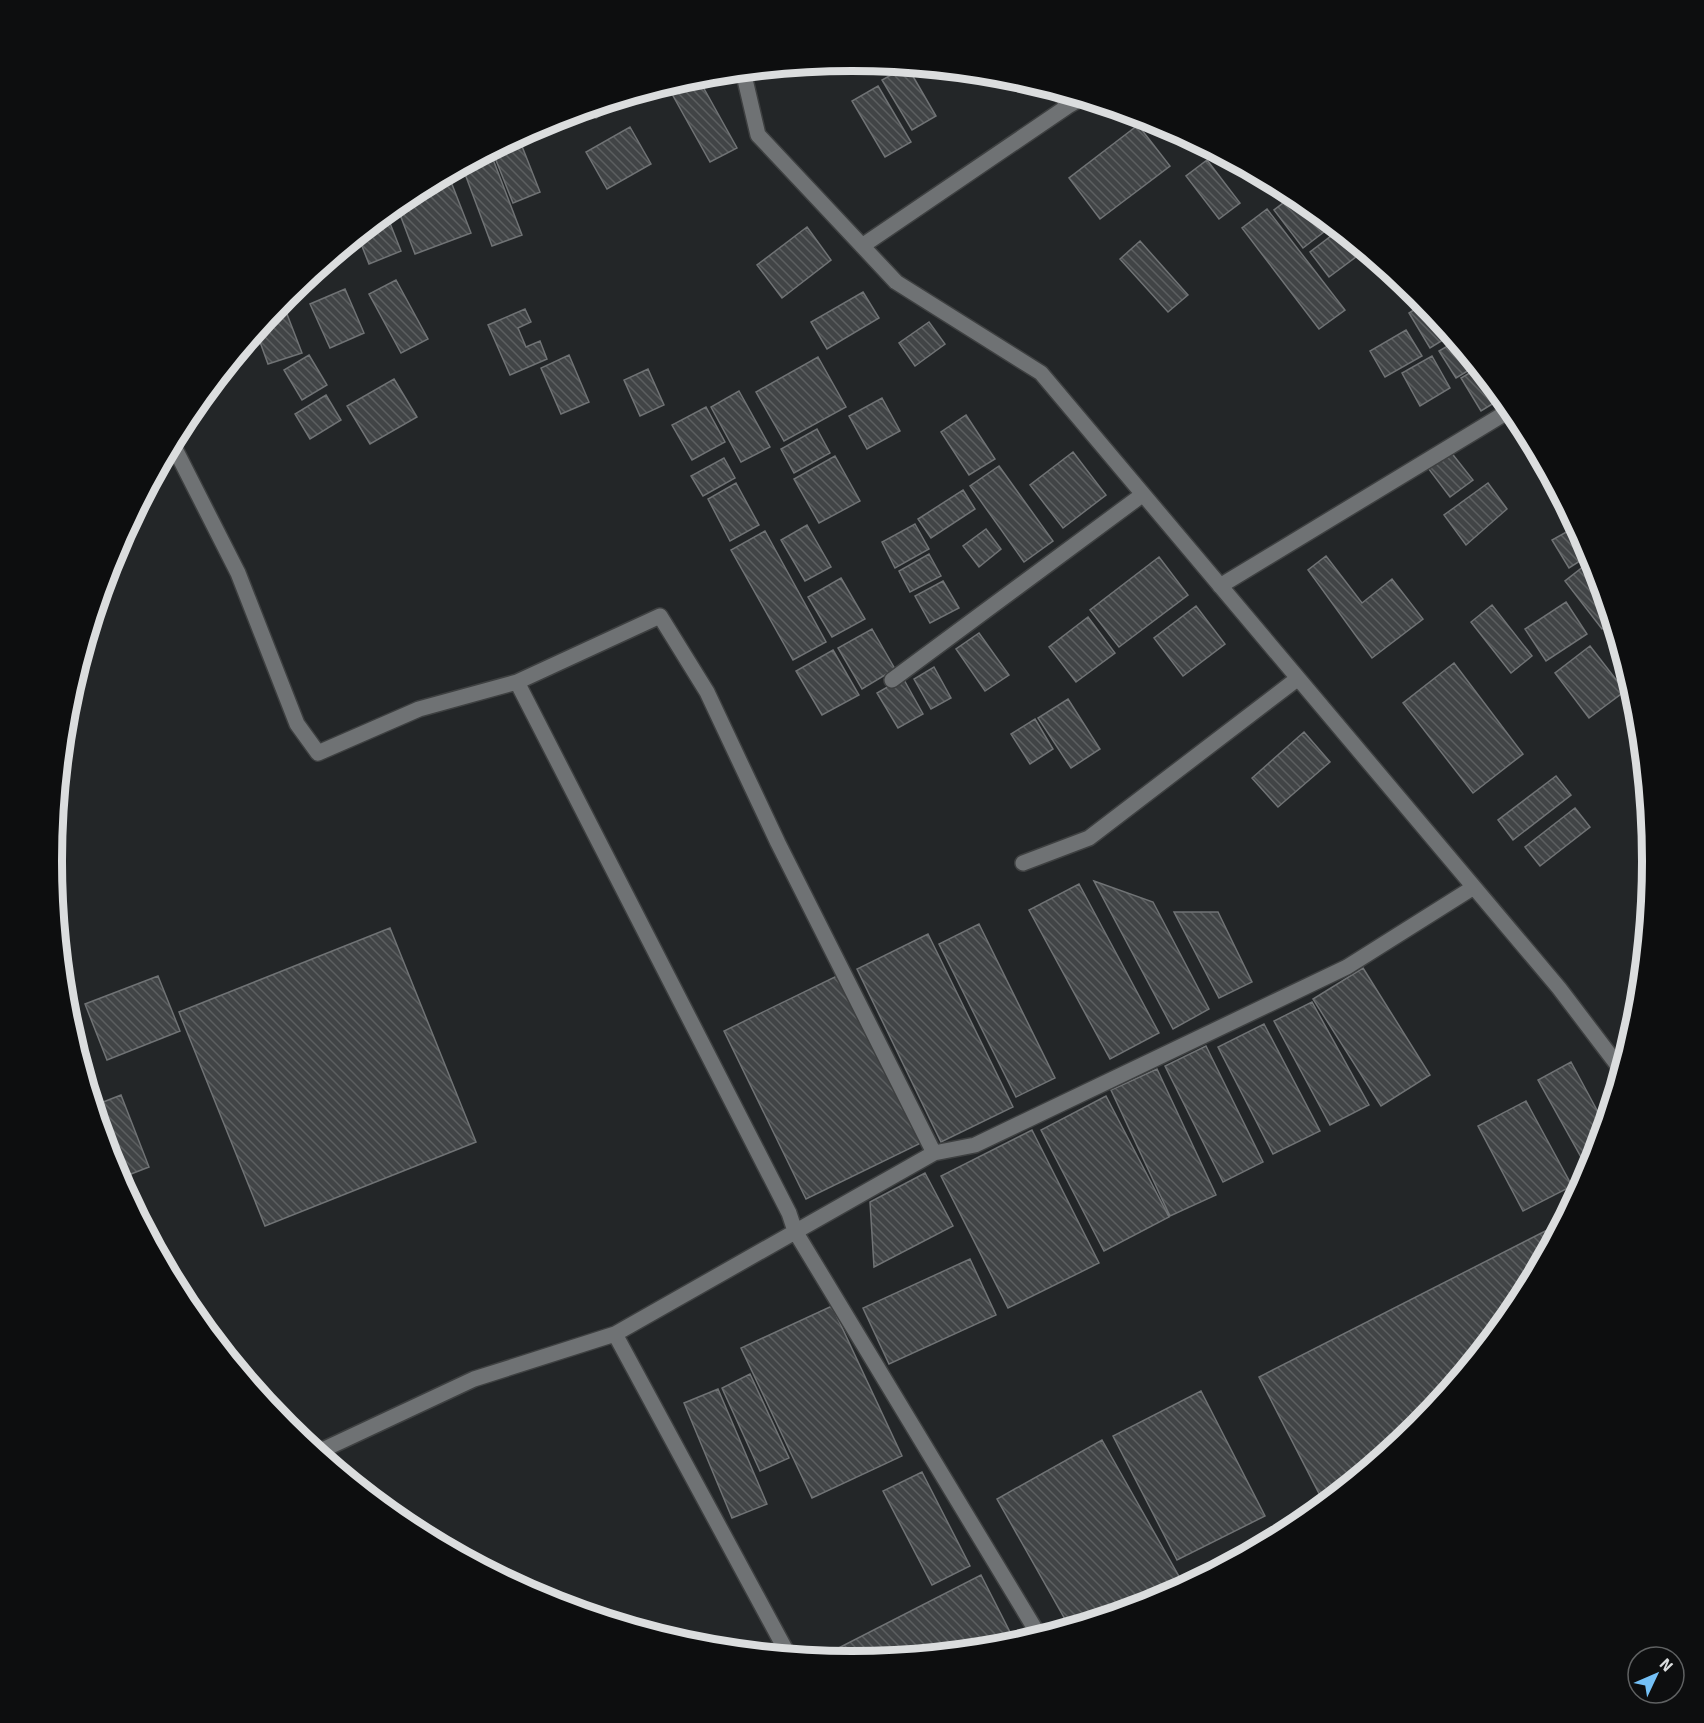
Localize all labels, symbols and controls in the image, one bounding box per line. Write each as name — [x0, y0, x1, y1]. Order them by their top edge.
north arrow — [1626, 1645, 1686, 1705]
text: N — [1655, 1654, 1677, 1676]

